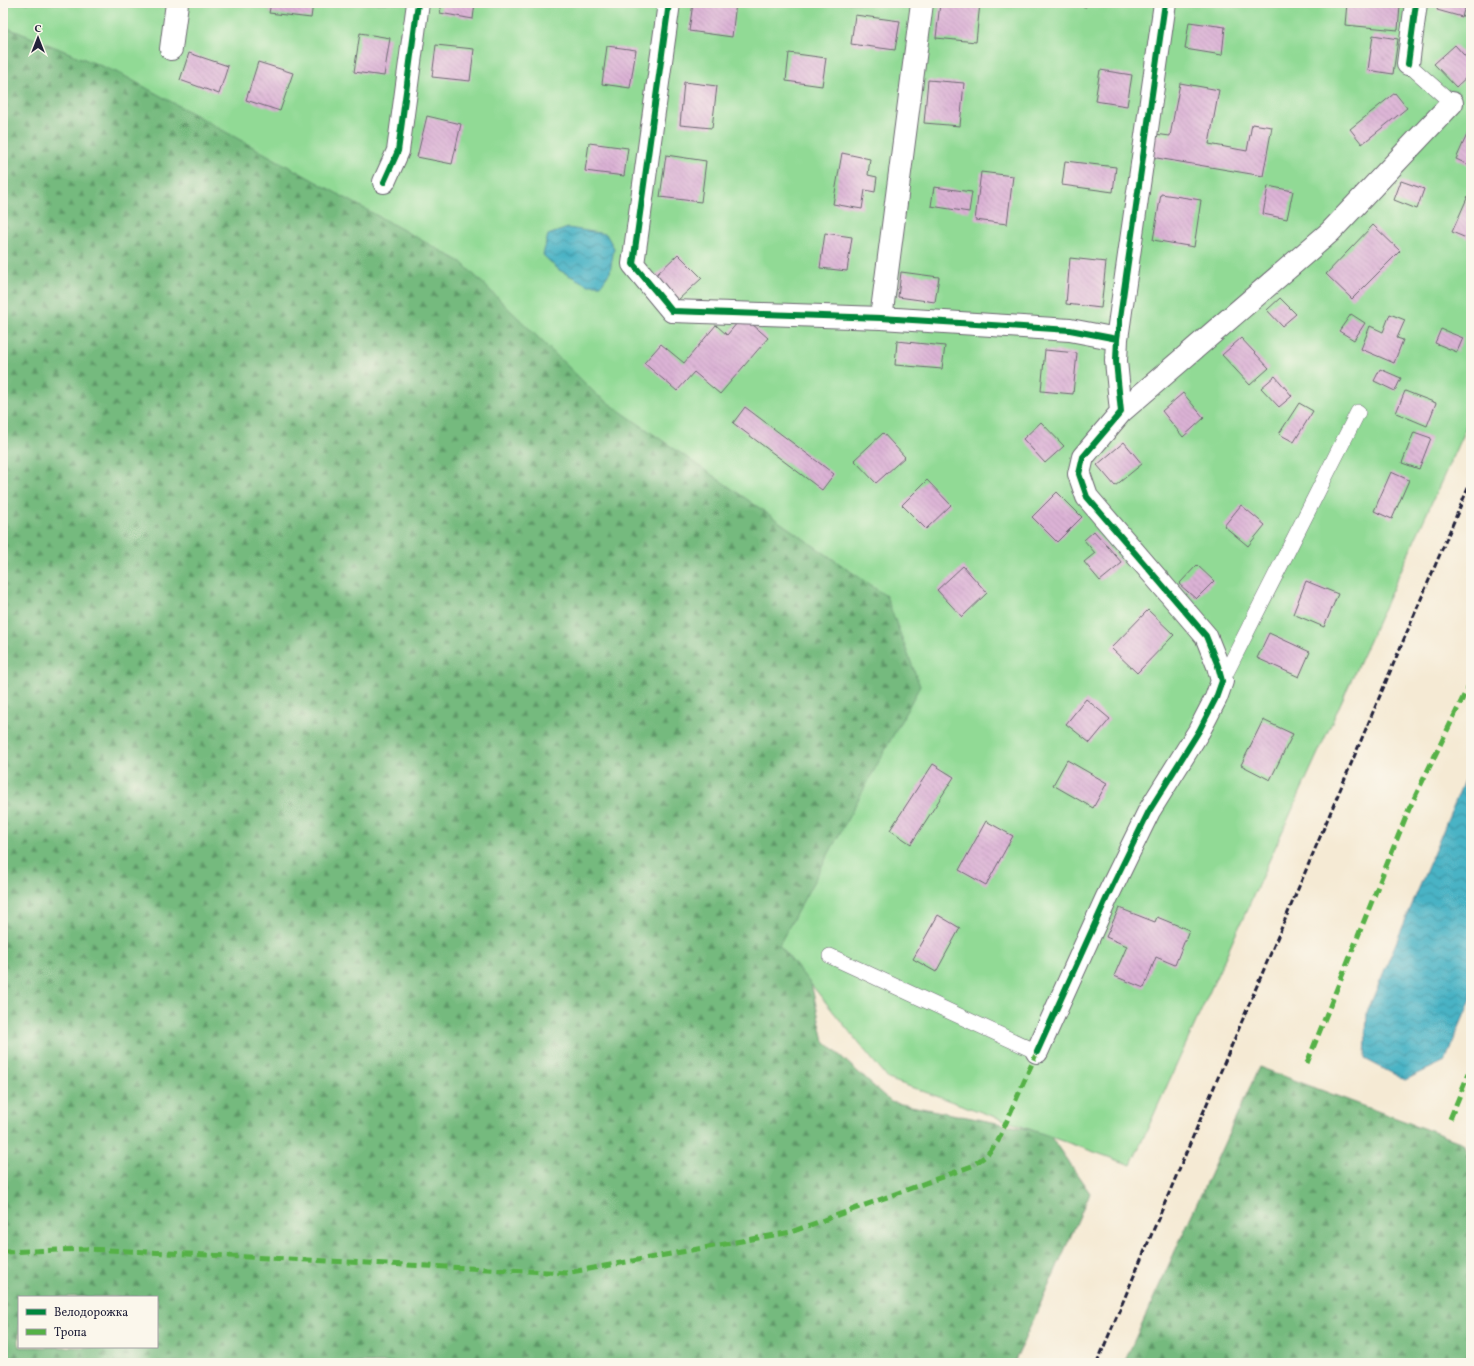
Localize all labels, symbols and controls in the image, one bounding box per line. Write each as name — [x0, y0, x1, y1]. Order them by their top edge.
north arrow — [18, 18, 58, 58]
text: С — [34, 22, 42, 37]
legend — [18, 1296, 158, 1348]
text: Велодорожка — [54, 1305, 128, 1321]
text: Тропа — [54, 1325, 87, 1341]

